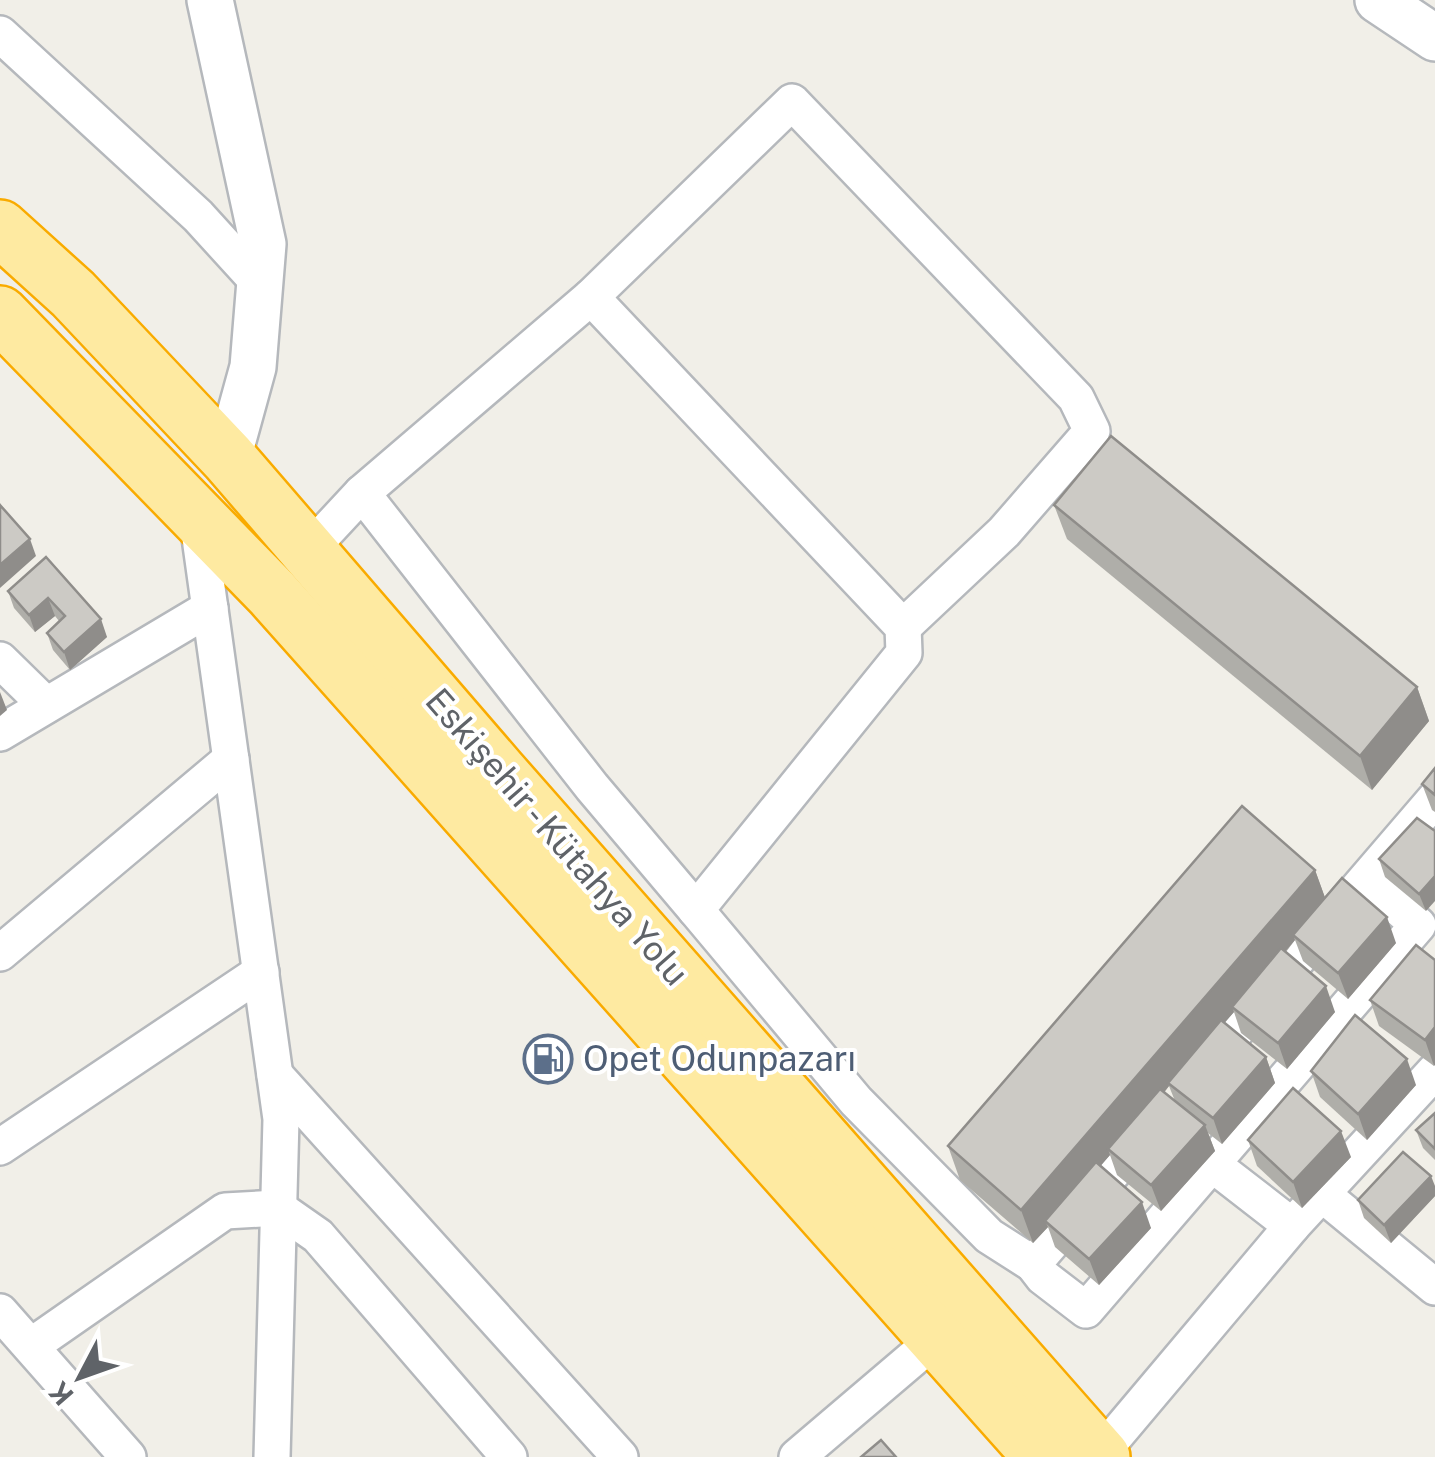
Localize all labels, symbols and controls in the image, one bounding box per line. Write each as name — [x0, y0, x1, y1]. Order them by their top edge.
street label: Eskişehir - Kütahya Yolu — [418, 680, 697, 993]
fuel station icon: Opet Odunpazarı — [522, 1033, 574, 1085]
place label: Opet Odunpazarı — [583, 1038, 856, 1079]
north arrow — [30, 1327, 130, 1427]
text: K — [42, 1375, 80, 1412]

